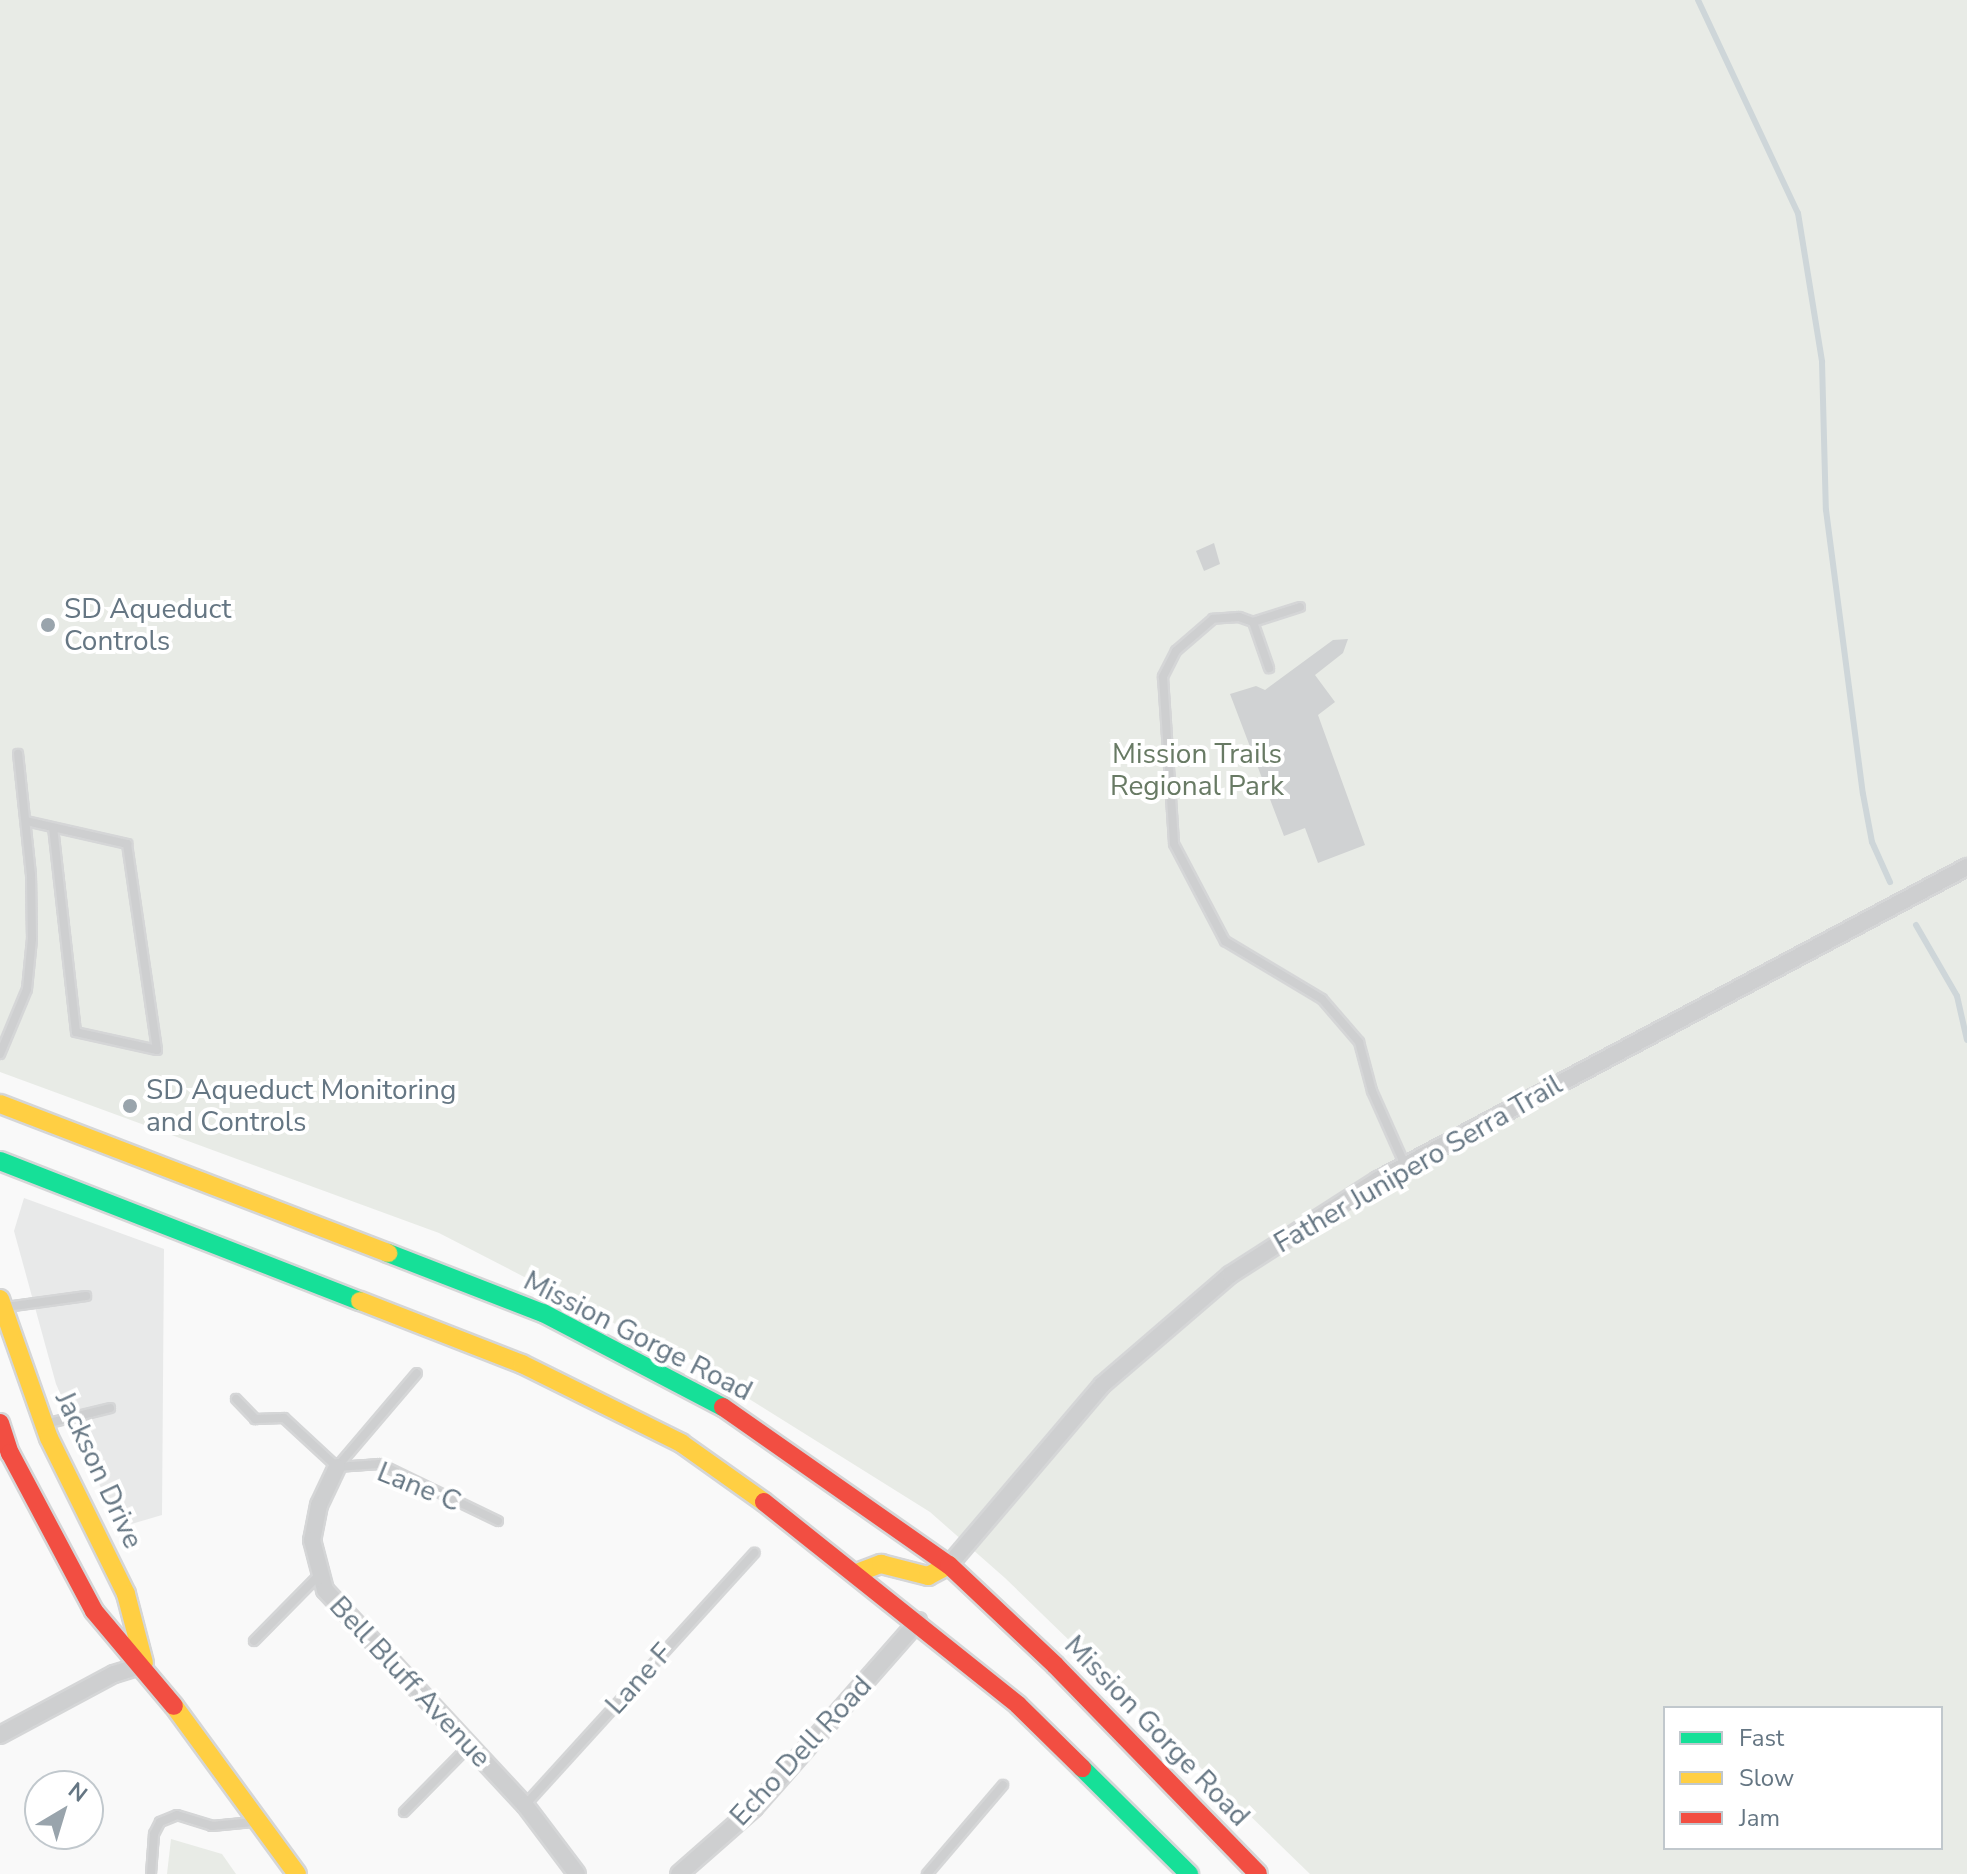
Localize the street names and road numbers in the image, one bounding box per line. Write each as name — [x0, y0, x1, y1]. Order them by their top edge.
street label: Father Junipero Serra Trail — [1268, 1068, 1568, 1260]
street label: Mission Gorge Road — [518, 1264, 758, 1408]
street label: Jackson Drive — [48, 1386, 150, 1554]
street label: Lane C — [372, 1455, 466, 1519]
street label: Bell Bluff Avenue — [322, 1590, 498, 1774]
street label: Mission Gorge Road — [1057, 1629, 1257, 1833]
street label: Lane F — [599, 1637, 679, 1721]
street label: Echo Dell Road — [723, 1669, 879, 1833]

